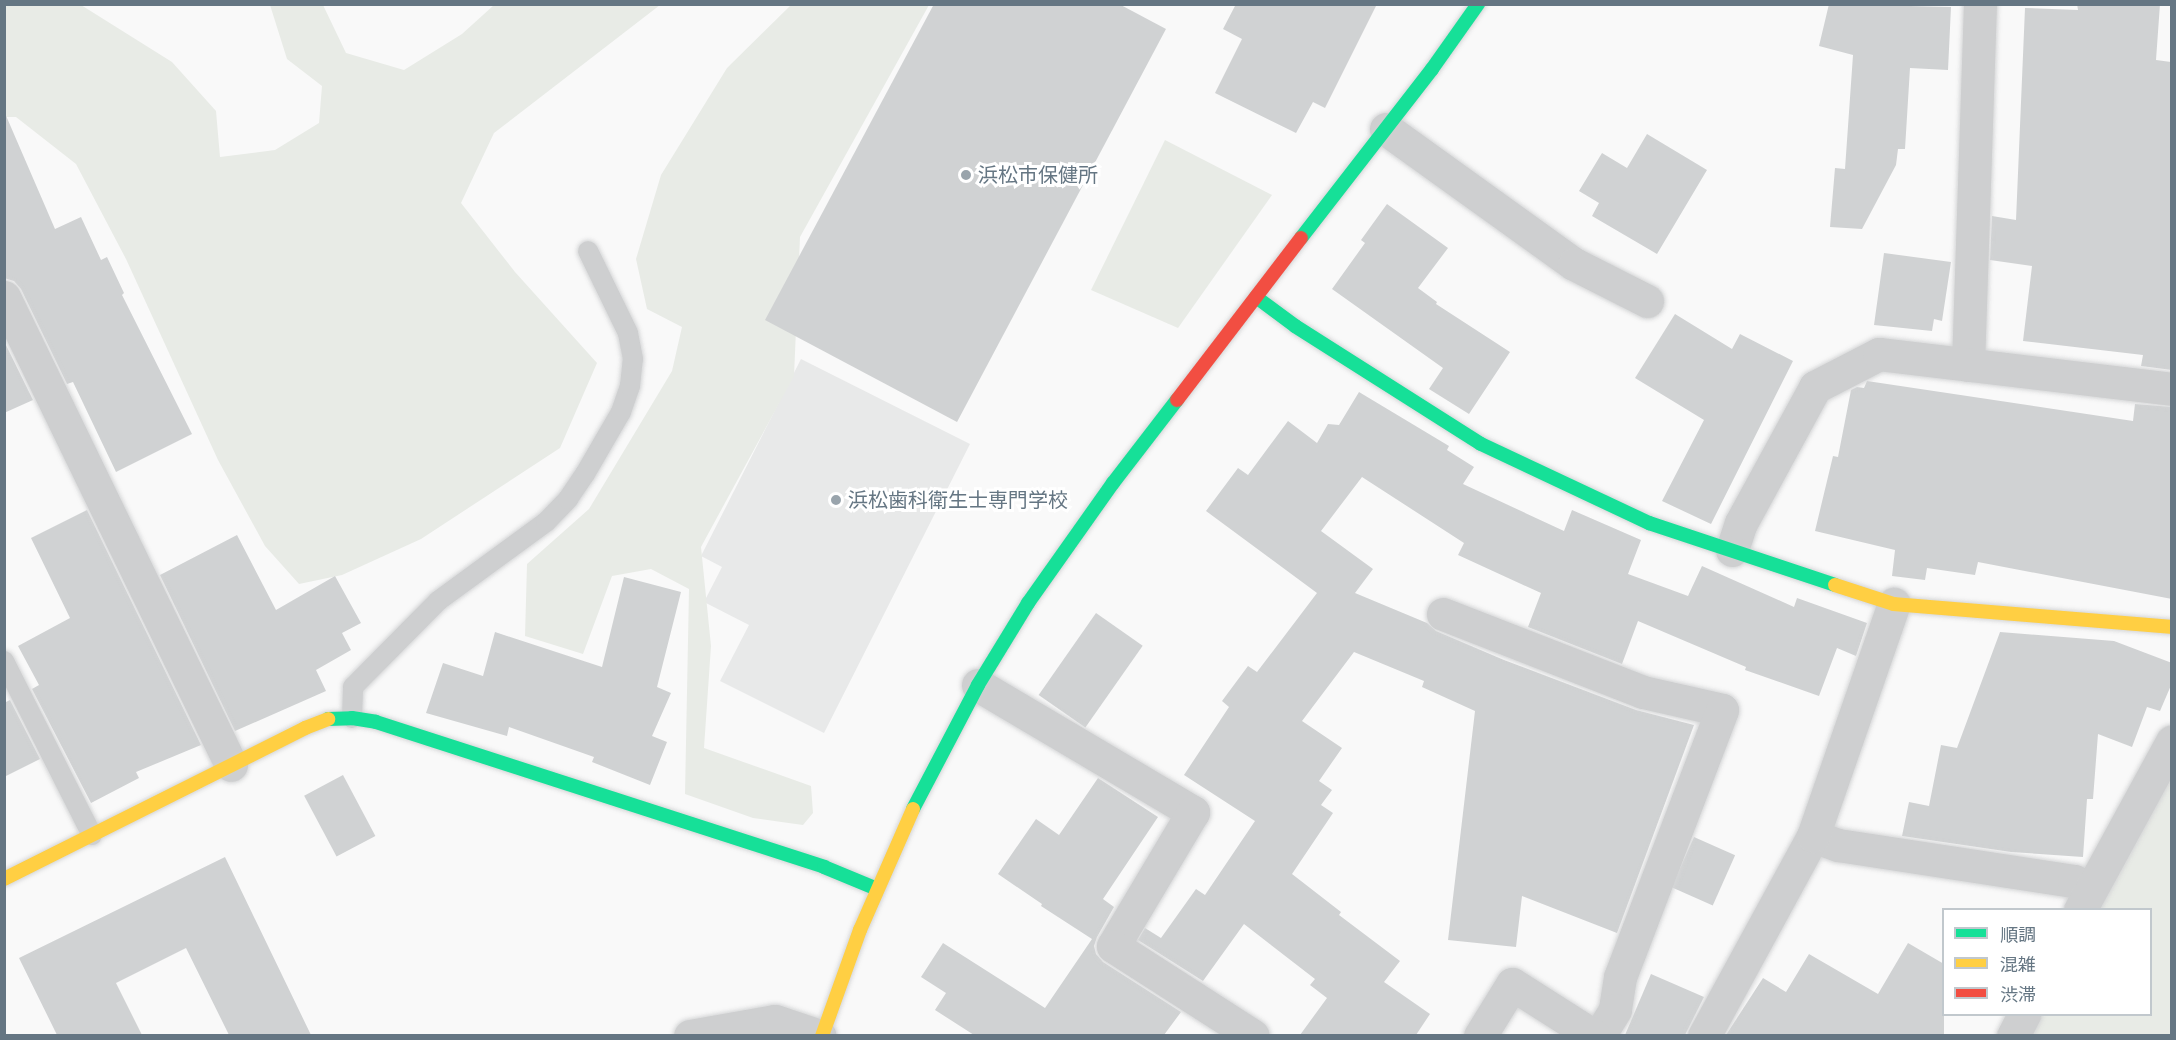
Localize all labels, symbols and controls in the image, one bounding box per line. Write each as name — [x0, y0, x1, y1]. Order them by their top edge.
place label: 浜松市保健所 — [978, 163, 1098, 187]
marker: 浜松市保健所 — [959, 168, 973, 182]
place label: 浜松歯科衛生士専門学校 — [848, 488, 1068, 512]
marker: 浜松歯科衛生士専門学校 — [829, 493, 843, 507]
legend — [1942, 908, 2152, 1016]
text: 順調 — [2000, 923, 2036, 946]
text: 混雑 — [2000, 953, 2036, 976]
text: 渋滞 — [2000, 983, 2036, 1006]

